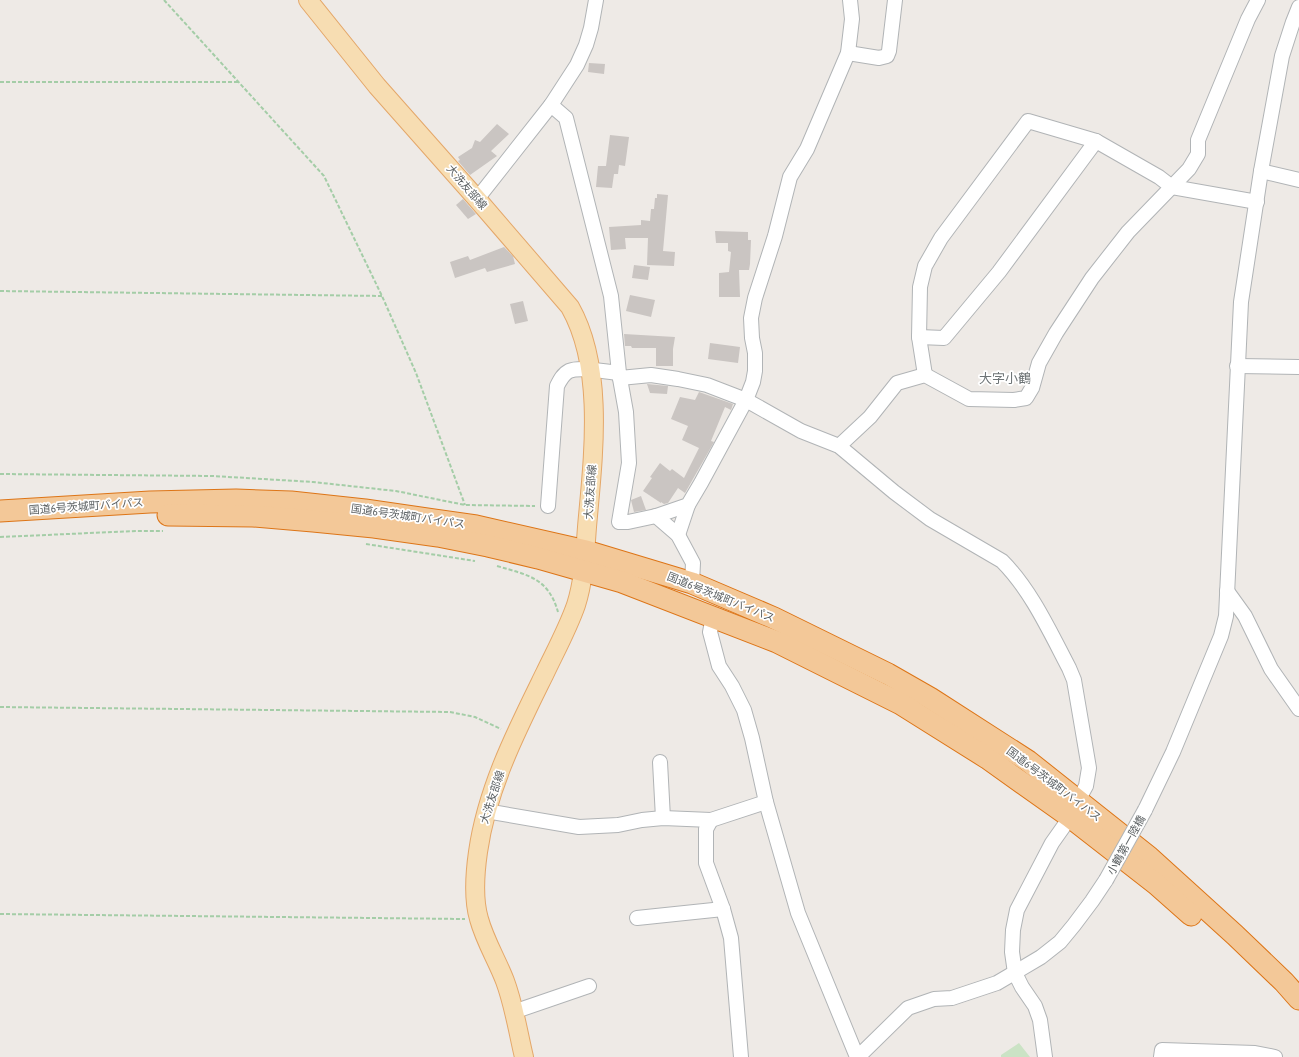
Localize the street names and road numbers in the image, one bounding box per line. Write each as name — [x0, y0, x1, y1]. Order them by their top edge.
street label: 大洗友部線 — [444, 162, 490, 212]
street label: 大洗友部線 — [582, 464, 598, 520]
street label: 国道6号茨城町バイパス — [28, 496, 144, 516]
street label: 国道6号茨城町バイパス — [350, 502, 466, 530]
street label: 国道6号茨城町バイパス — [665, 570, 777, 624]
street label: 国道6号茨城町バイパス — [1004, 745, 1104, 823]
street label: 大洗友部線 — [478, 769, 506, 825]
street label: 小鶴第一陸橋 — [1105, 813, 1147, 877]

